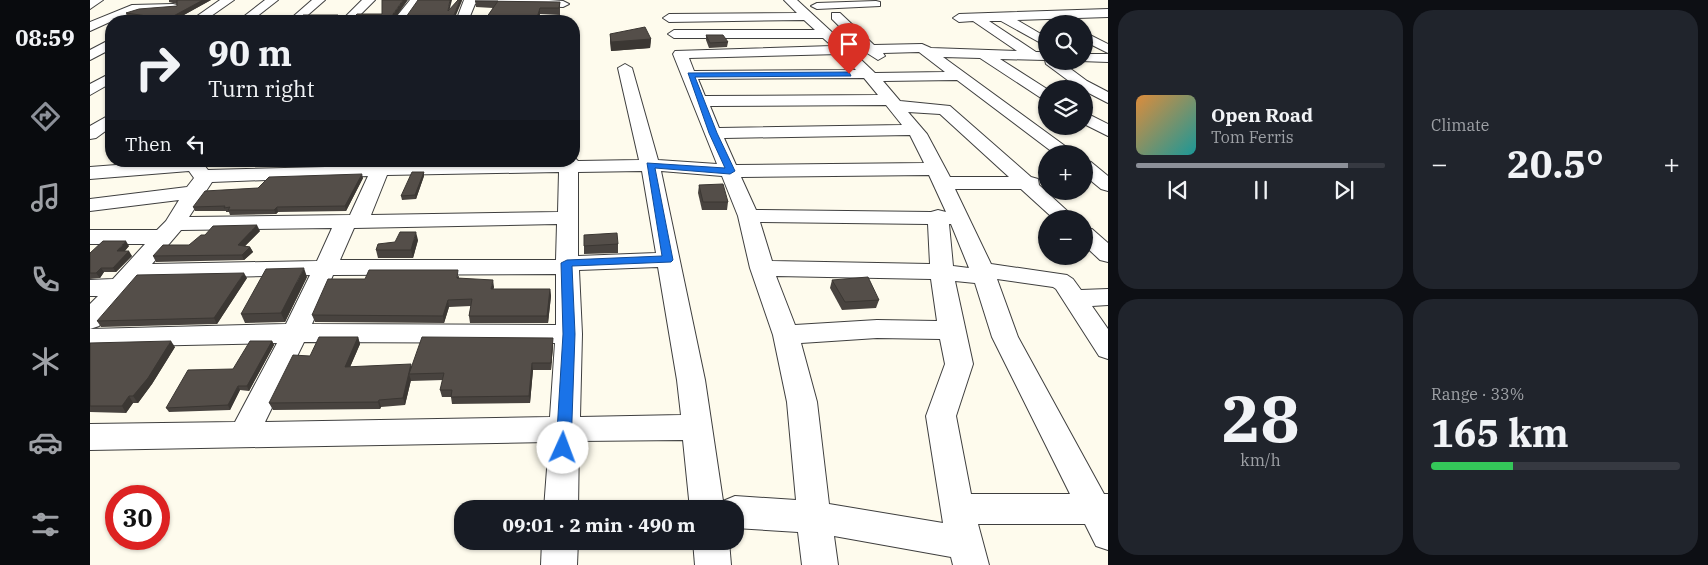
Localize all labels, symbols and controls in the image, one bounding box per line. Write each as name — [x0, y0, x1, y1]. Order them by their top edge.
map controls — [1038, 15, 1093, 265]
button: search — [1038, 15, 1093, 70]
text: 08:59 — [15, 23, 75, 52]
pin — [828, 23, 870, 74]
text: 90 m — [208, 30, 292, 76]
icon: arrive — [835, 30, 863, 58]
icon: right — [125, 35, 190, 100]
text: Turn right — [208, 74, 315, 103]
button: layers — [1038, 80, 1093, 135]
icon: directions — [28, 99, 63, 134]
text: Open Road — [1211, 103, 1313, 127]
text: Climate — [1431, 115, 1489, 135]
text: Tom Ferris — [1211, 127, 1294, 147]
icon: left — [182, 130, 210, 158]
text: Then — [125, 132, 172, 156]
text: 20.5° — [1507, 139, 1604, 188]
button: + — [1038, 145, 1093, 200]
text: − — [1431, 145, 1448, 182]
text: + — [1663, 145, 1680, 182]
icon: previous — [1164, 176, 1192, 204]
icon: pause — [1247, 176, 1275, 204]
icon: next — [1330, 176, 1358, 204]
icon: music — [28, 180, 63, 215]
button: − — [1038, 210, 1093, 265]
icon: phone — [28, 262, 63, 297]
icon: climate — [28, 344, 63, 379]
text: 28 — [1221, 375, 1300, 460]
text: Range · 33% — [1431, 384, 1524, 404]
text: 165 km — [1431, 408, 1569, 457]
position arrow — [536, 421, 588, 473]
icon: car — [28, 425, 63, 460]
text: km/h — [1240, 450, 1281, 470]
speed limit sign: 30 — [105, 485, 170, 550]
icon: filters — [28, 507, 63, 542]
text: 09:01 · 2 min · 490 m — [503, 513, 695, 537]

